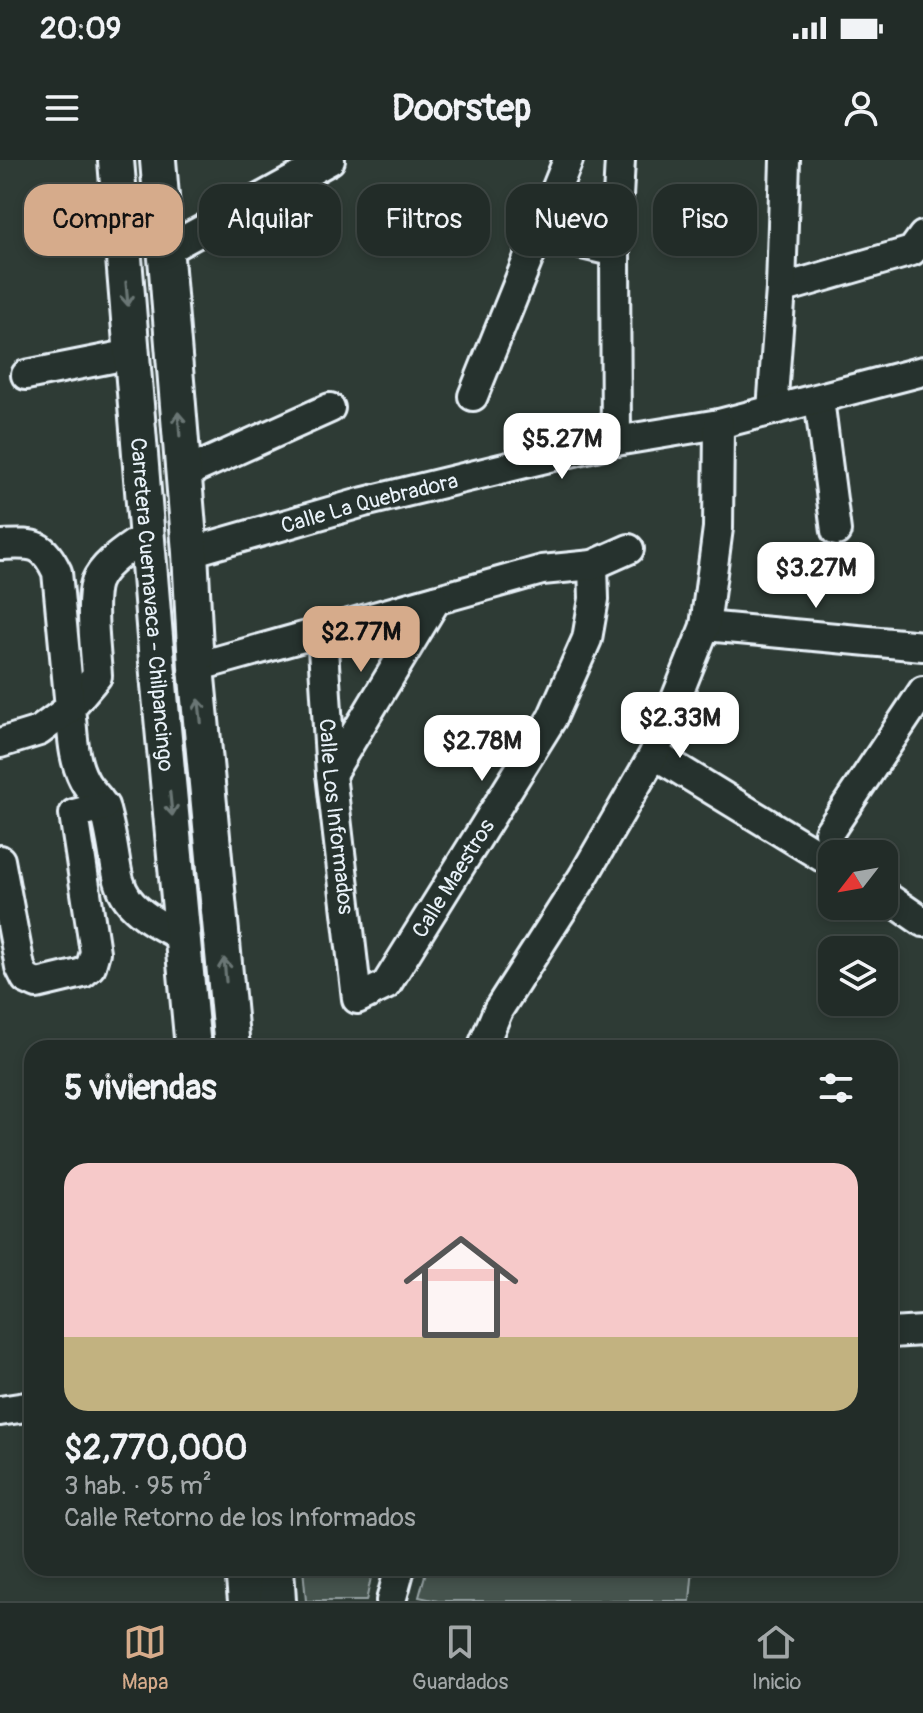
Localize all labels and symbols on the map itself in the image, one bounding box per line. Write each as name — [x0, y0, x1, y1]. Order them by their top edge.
one-way arrow — [120, 280, 135, 306]
one-way arrow — [171, 411, 186, 438]
pin: $5.27M — [497, 413, 627, 481]
street label: Carretera Cuernavaca - Chilpancingo — [124, 436, 180, 773]
street label: Calle La Quebradora — [278, 467, 461, 540]
pin: $3.27M — [751, 542, 881, 610]
pin: $2.77M — [296, 606, 426, 674]
pin: $2.33M — [615, 692, 745, 760]
one-way arrow — [193, 699, 208, 725]
pin: $2.78M — [417, 715, 547, 783]
street label: Calle Los Informados — [312, 718, 360, 916]
one-way arrow — [163, 790, 178, 817]
street label: Calle Maestros — [406, 814, 501, 943]
north arrow — [818, 840, 898, 920]
one-way arrow — [217, 957, 232, 984]

